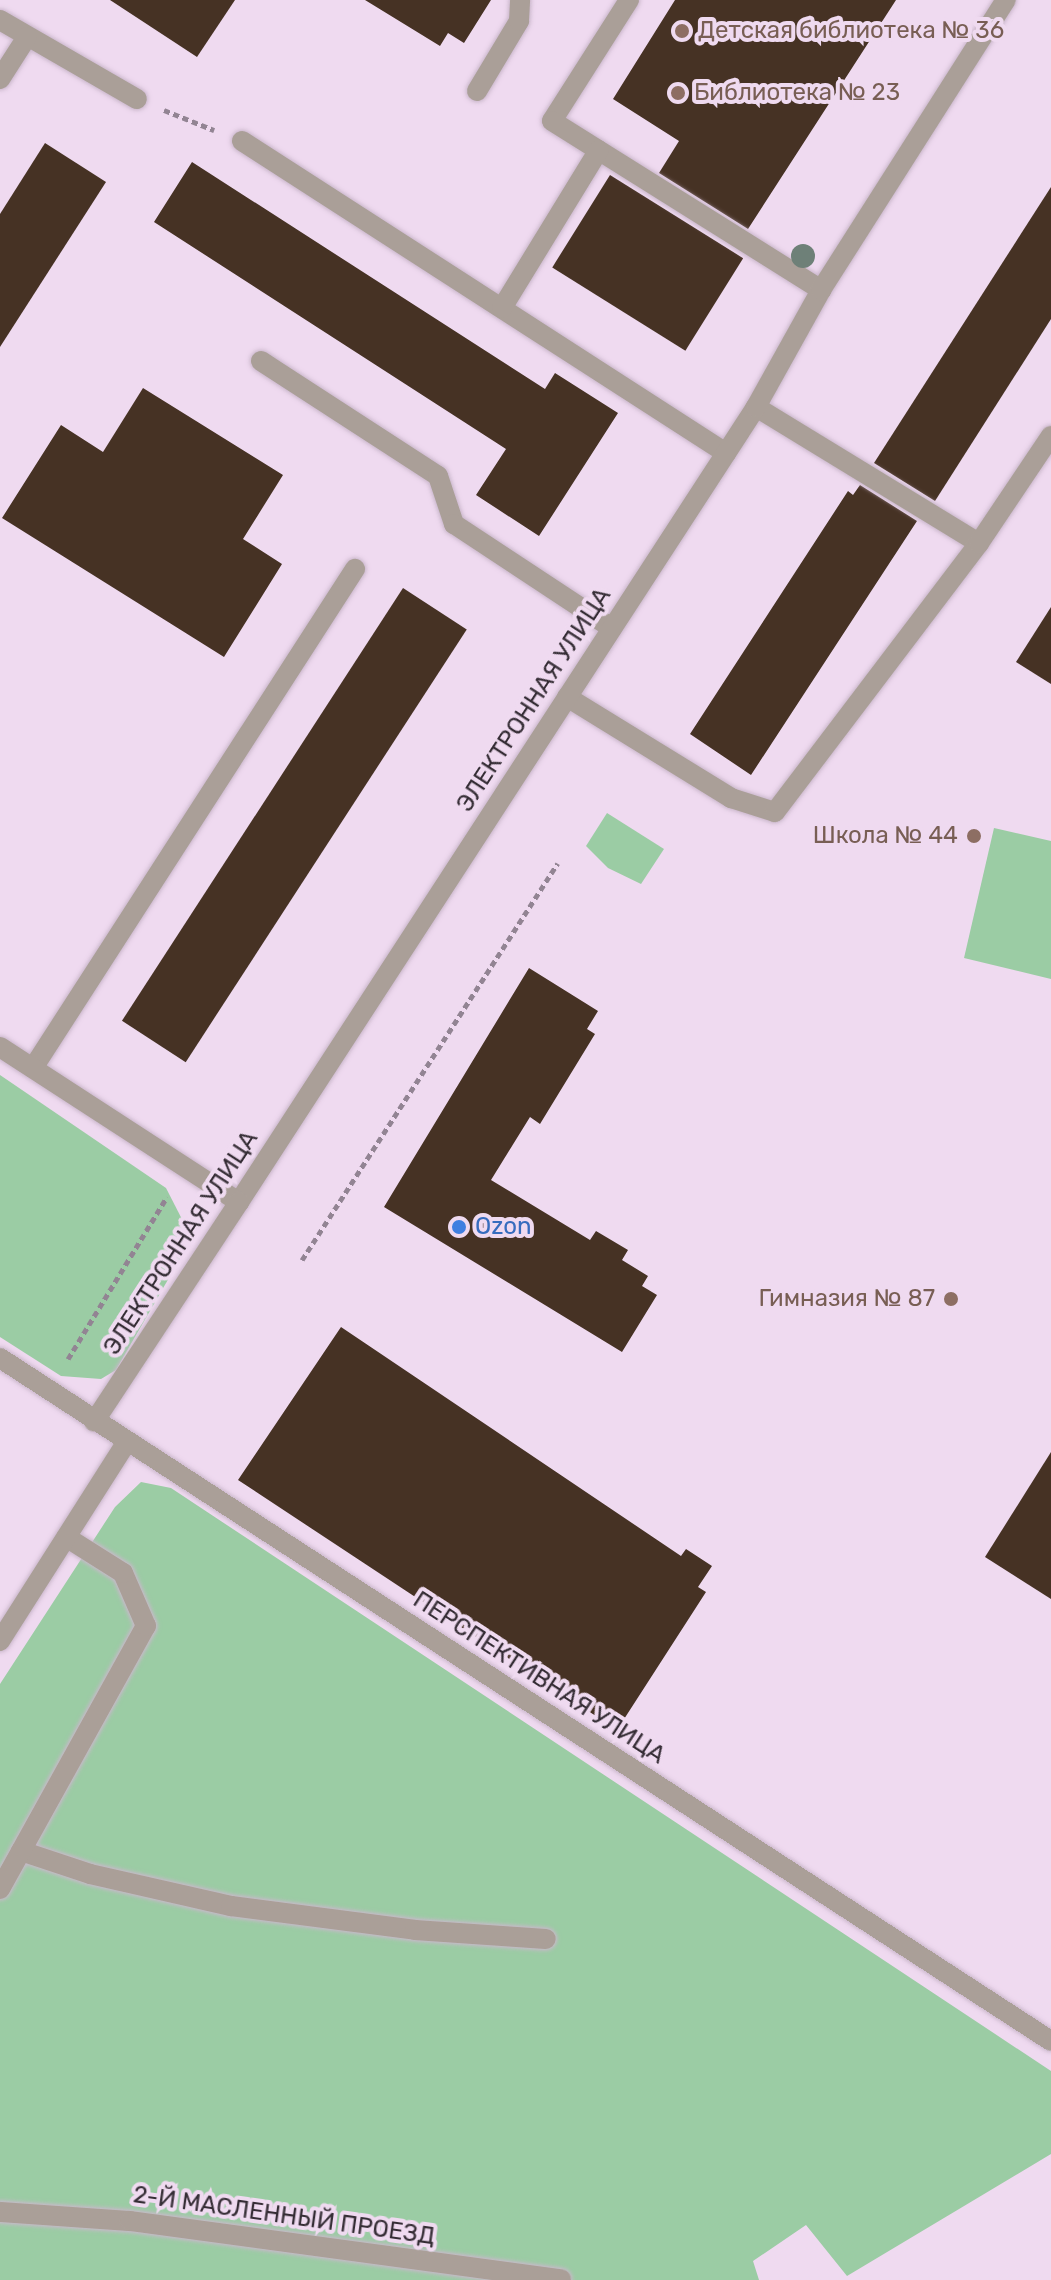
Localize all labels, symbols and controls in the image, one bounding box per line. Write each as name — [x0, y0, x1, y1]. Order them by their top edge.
place label: Детская библиотека № 36 — [698, 17, 1004, 45]
marker: Детская библиотека № 36 — [673, 22, 691, 40]
place label: Библиотека № 23 — [694, 79, 900, 107]
marker: Библиотека № 23 — [669, 84, 687, 102]
street label: ЭЛЕКТРОННАЯ УЛИЦА — [451, 583, 617, 817]
place label: Школа № 44 — [813, 822, 958, 850]
marker: Школа № 44 — [965, 827, 983, 845]
street label: ЭЛЕКТРОННАЯ УЛИЦА — [98, 1126, 264, 1360]
place label: Ozon — [475, 1213, 532, 1241]
marker: Ozon — [450, 1218, 468, 1236]
place label: Гимназия № 87 — [759, 1285, 935, 1313]
marker: Гимназия № 87 — [942, 1290, 960, 1308]
street label: ПЕРСПЕКТИВНАЯ УЛИЦА — [408, 1586, 670, 1770]
street label: 2-Й МАСЛЕННЫЙ ПРОЕЗД — [131, 2181, 437, 2251]

